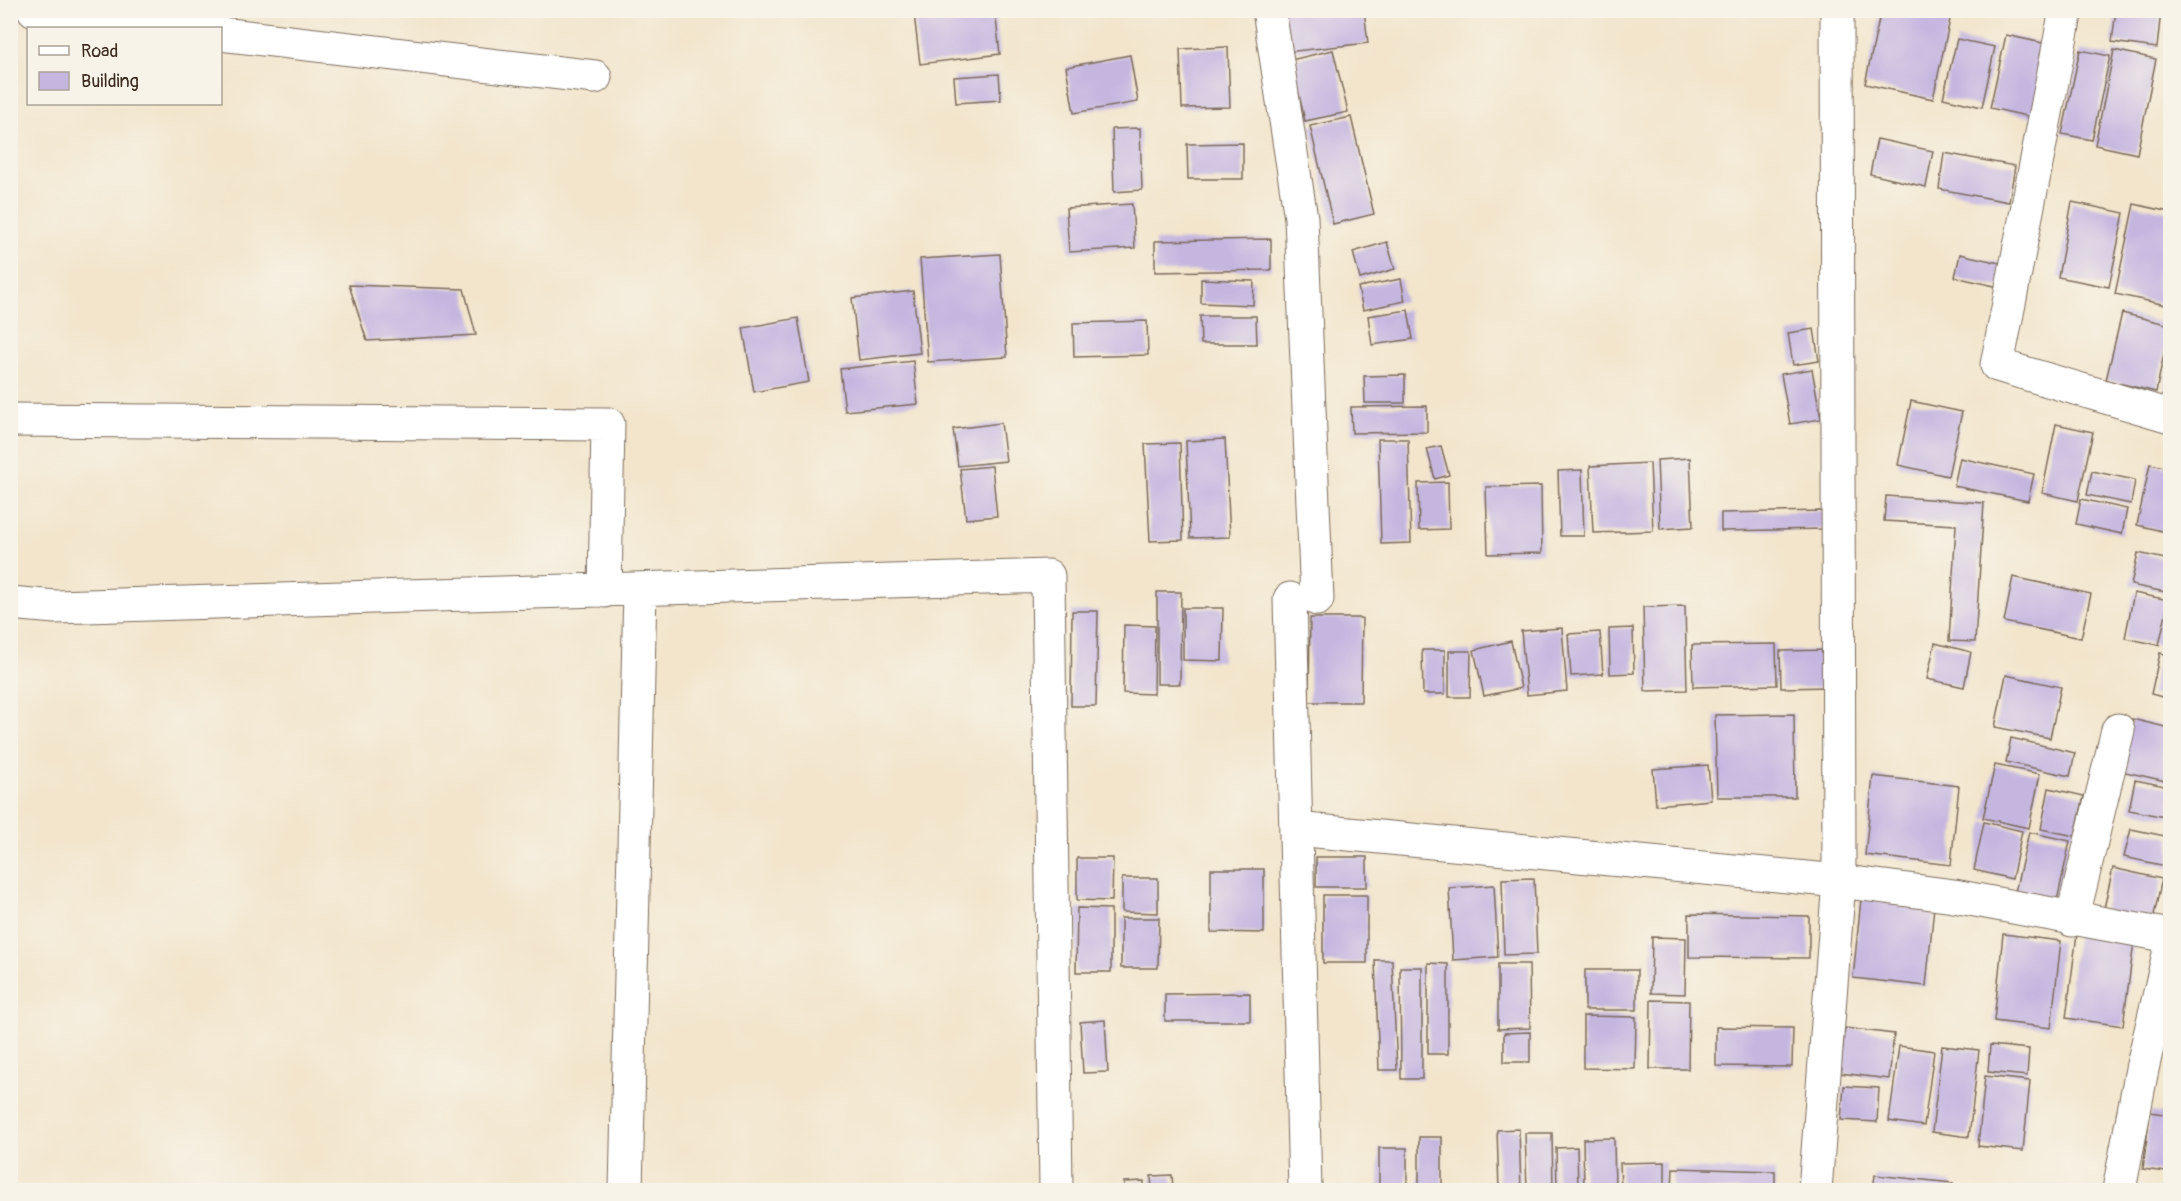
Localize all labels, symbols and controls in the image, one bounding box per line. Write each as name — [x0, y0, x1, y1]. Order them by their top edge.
legend — [27, 27, 222, 105]
text: Road — [81, 40, 118, 63]
text: Building — [81, 70, 139, 93]

